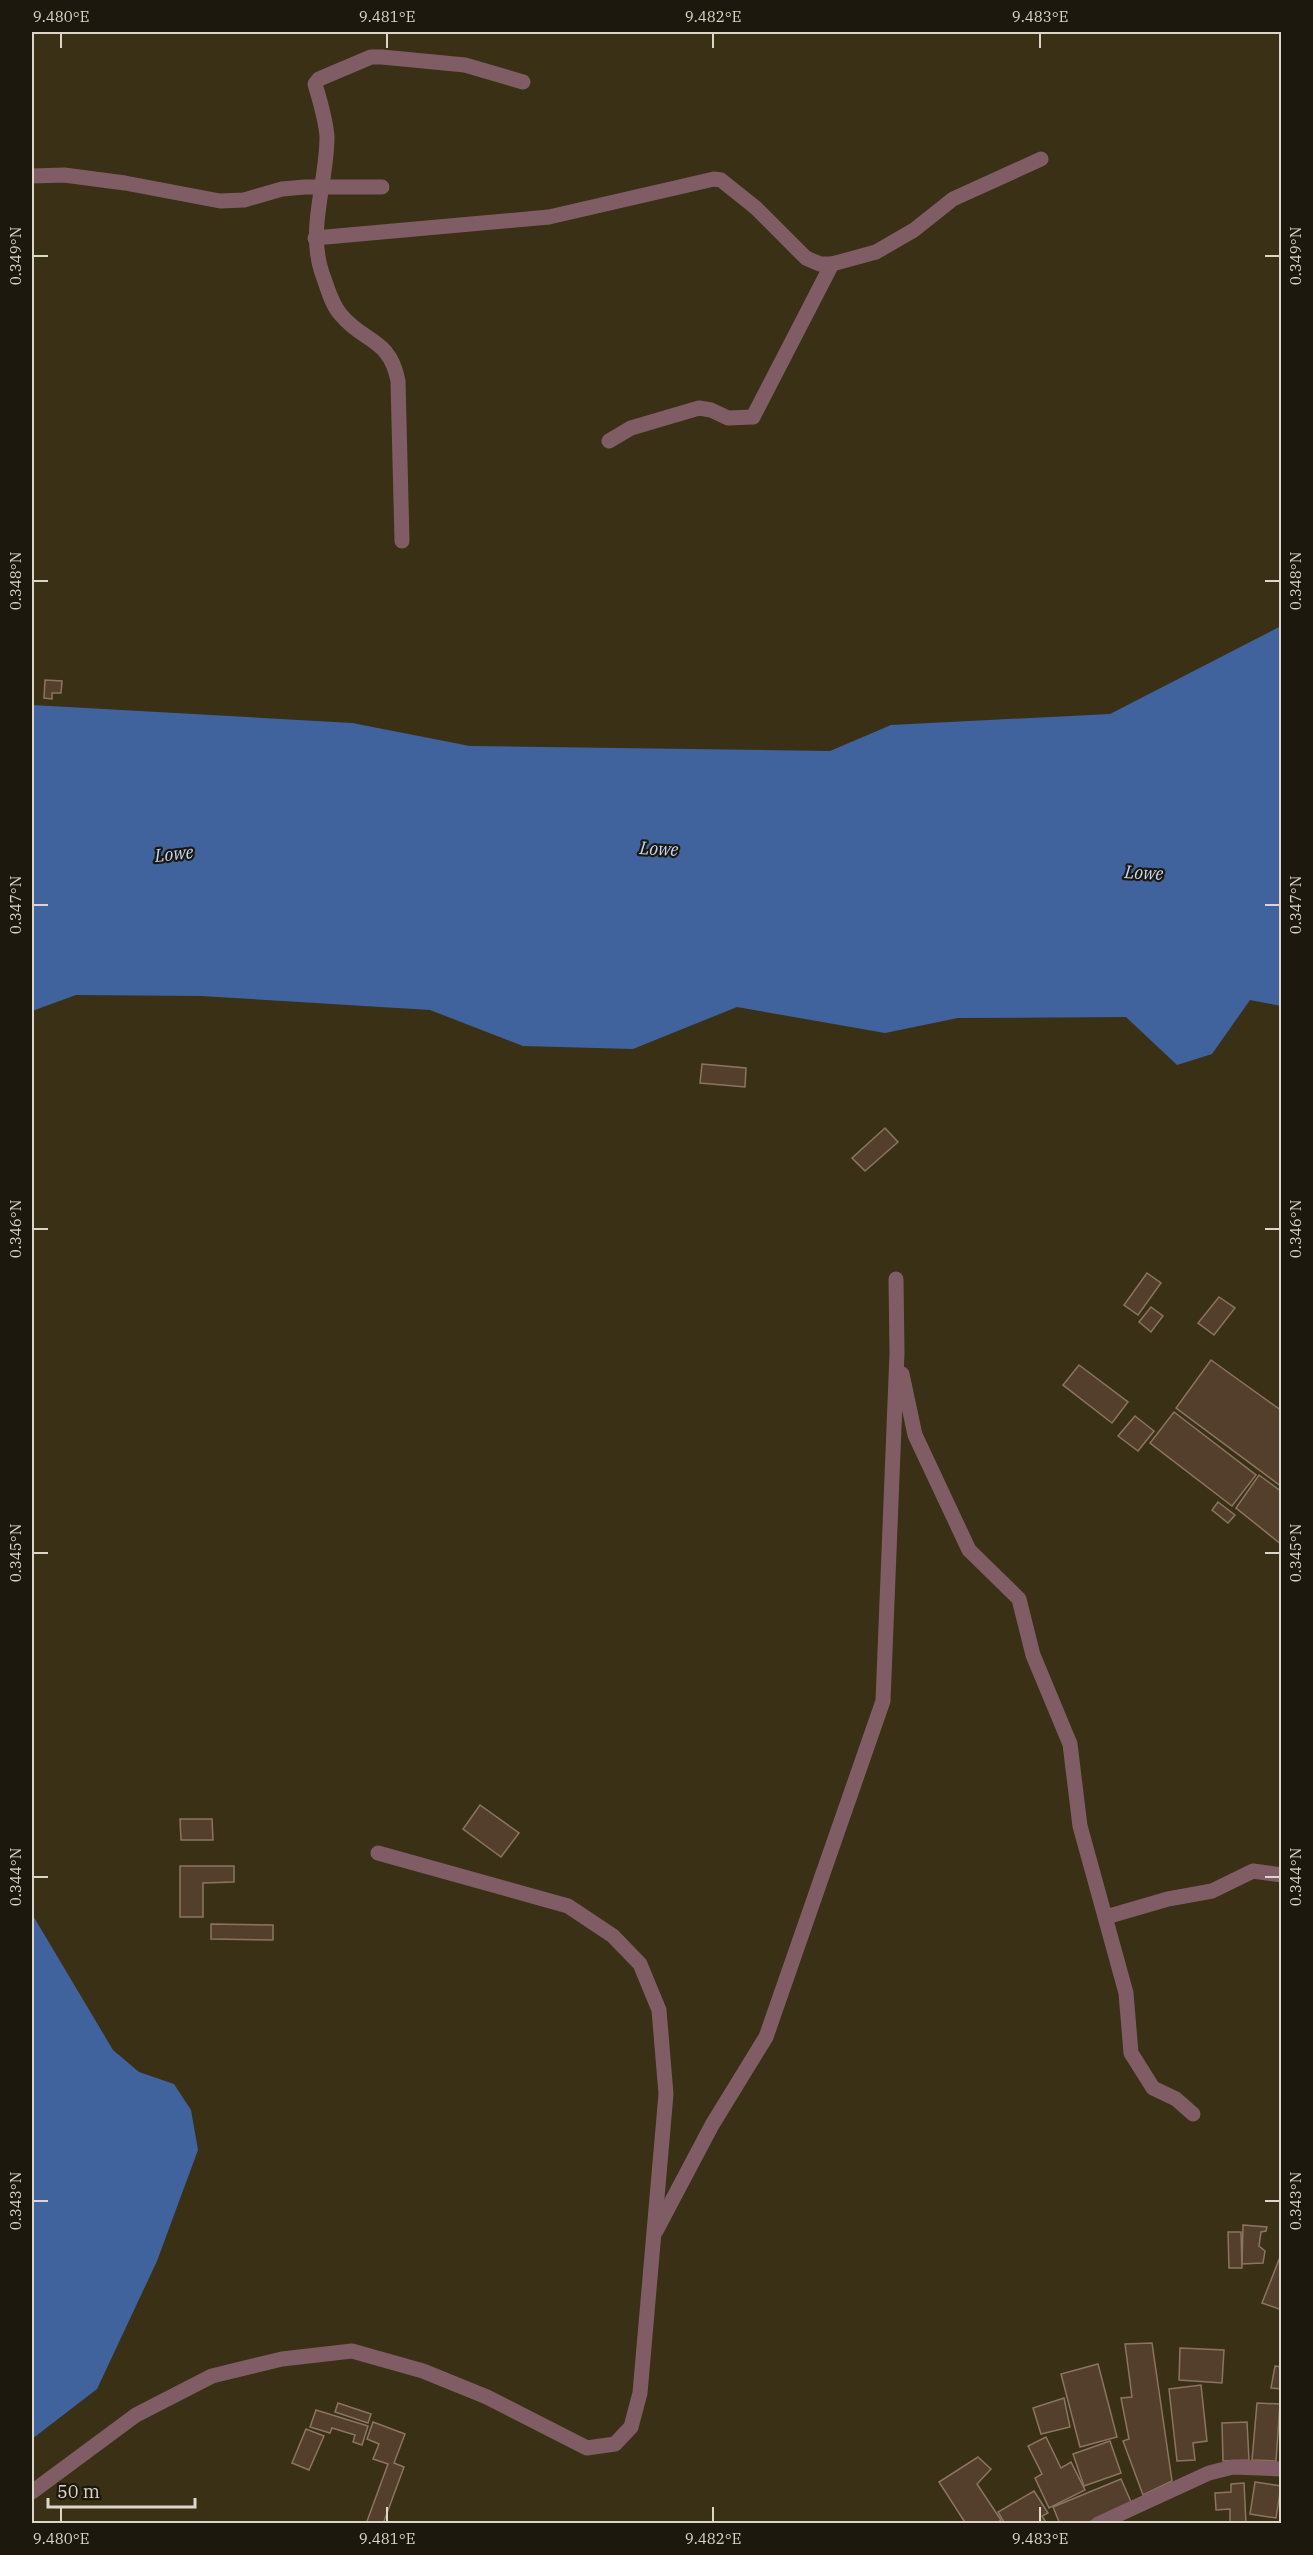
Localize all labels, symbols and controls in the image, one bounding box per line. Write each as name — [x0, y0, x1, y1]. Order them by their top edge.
text: 9.480°E — [33, 7, 89, 26]
text: 9.481°E — [359, 7, 415, 26]
text: 9.482°E — [685, 7, 741, 26]
text: 9.483°E — [1012, 7, 1068, 26]
text: 0.349°N — [6, 227, 25, 285]
text: 0.349°N — [1286, 227, 1305, 285]
text: 0.348°N — [6, 552, 25, 610]
text: 0.348°N — [1286, 552, 1305, 610]
water label: Lowe — [638, 836, 679, 861]
water label: Lowe — [152, 840, 194, 867]
water label: Lowe — [1123, 860, 1164, 885]
text: 0.347°N — [6, 876, 25, 934]
text: 0.347°N — [1286, 876, 1305, 934]
text: 0.346°N — [6, 1200, 25, 1258]
text: 0.346°N — [1286, 1200, 1305, 1258]
text: 0.345°N — [6, 1524, 25, 1582]
text: 0.345°N — [1286, 1524, 1305, 1582]
text: 0.344°N — [6, 1848, 25, 1906]
text: 0.344°N — [1286, 1848, 1305, 1906]
text: 0.343°N — [6, 2172, 25, 2230]
text: 0.343°N — [1286, 2172, 1305, 2230]
scale bar — [48, 2471, 195, 2509]
text: 50 m — [57, 2480, 100, 2503]
text: 9.480°E — [33, 2529, 89, 2548]
text: 9.481°E — [359, 2529, 415, 2548]
text: 9.482°E — [685, 2529, 741, 2548]
text: 9.483°E — [1012, 2529, 1068, 2548]

